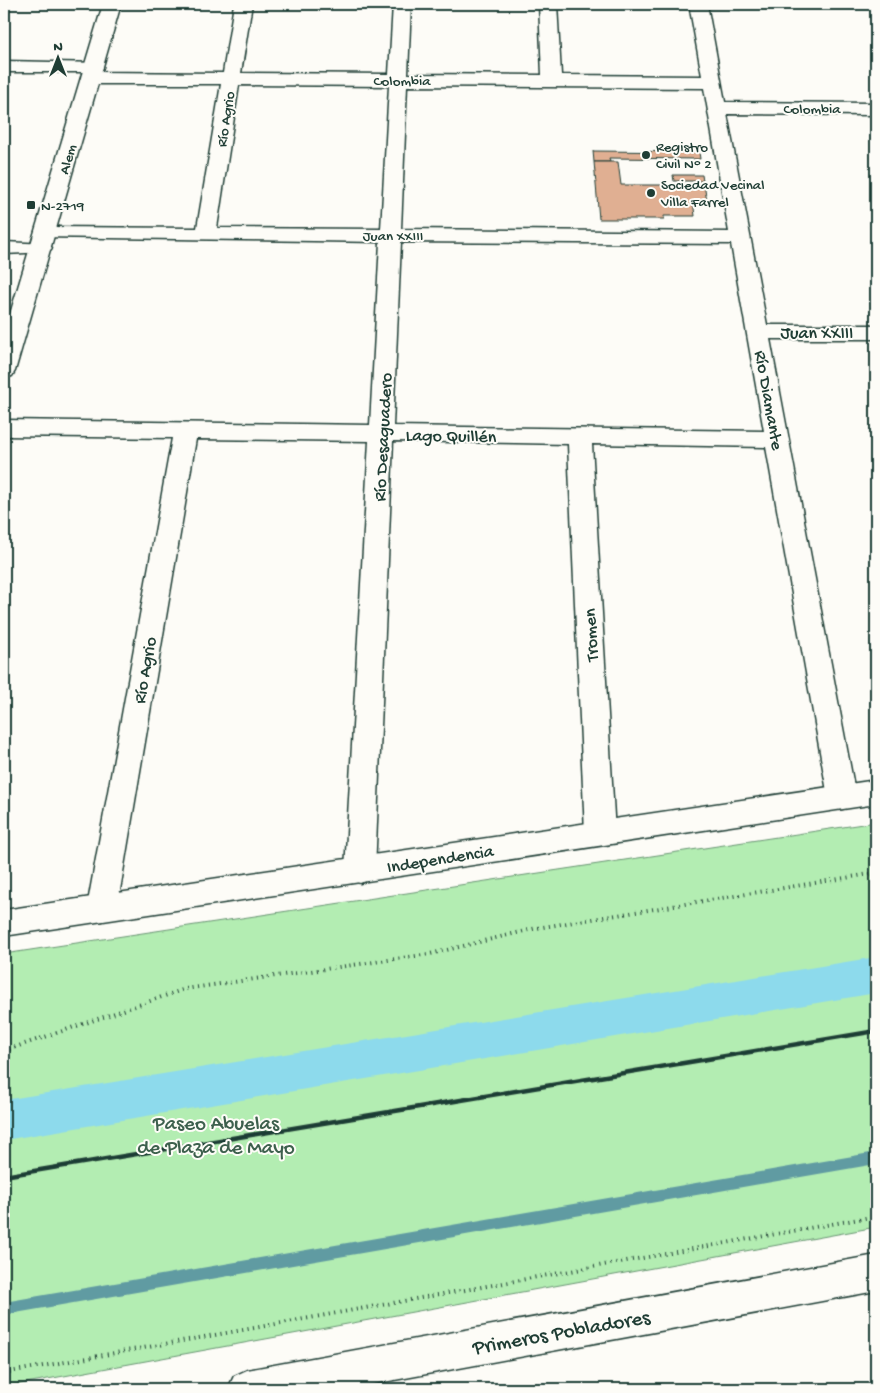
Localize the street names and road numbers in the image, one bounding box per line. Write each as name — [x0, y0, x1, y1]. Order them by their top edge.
street label: Colombia — [373, 73, 431, 91]
street label: Río Agrio — [214, 90, 240, 148]
street label: Colombia — [783, 101, 841, 119]
street label: Alem — [56, 142, 82, 177]
street label: Juan XXIII — [363, 228, 423, 246]
street label: Juan XXIII — [781, 324, 853, 345]
street label: Río Diamante — [748, 349, 787, 452]
street label: Río Desaguadero — [371, 372, 398, 502]
street label: Lago Quillén — [405, 426, 497, 449]
street label: Tromen — [581, 607, 604, 663]
street label: Río Agrio — [130, 635, 163, 705]
street label: Independencia — [385, 842, 496, 879]
street label: Primeros Pobladores — [470, 1306, 653, 1363]

